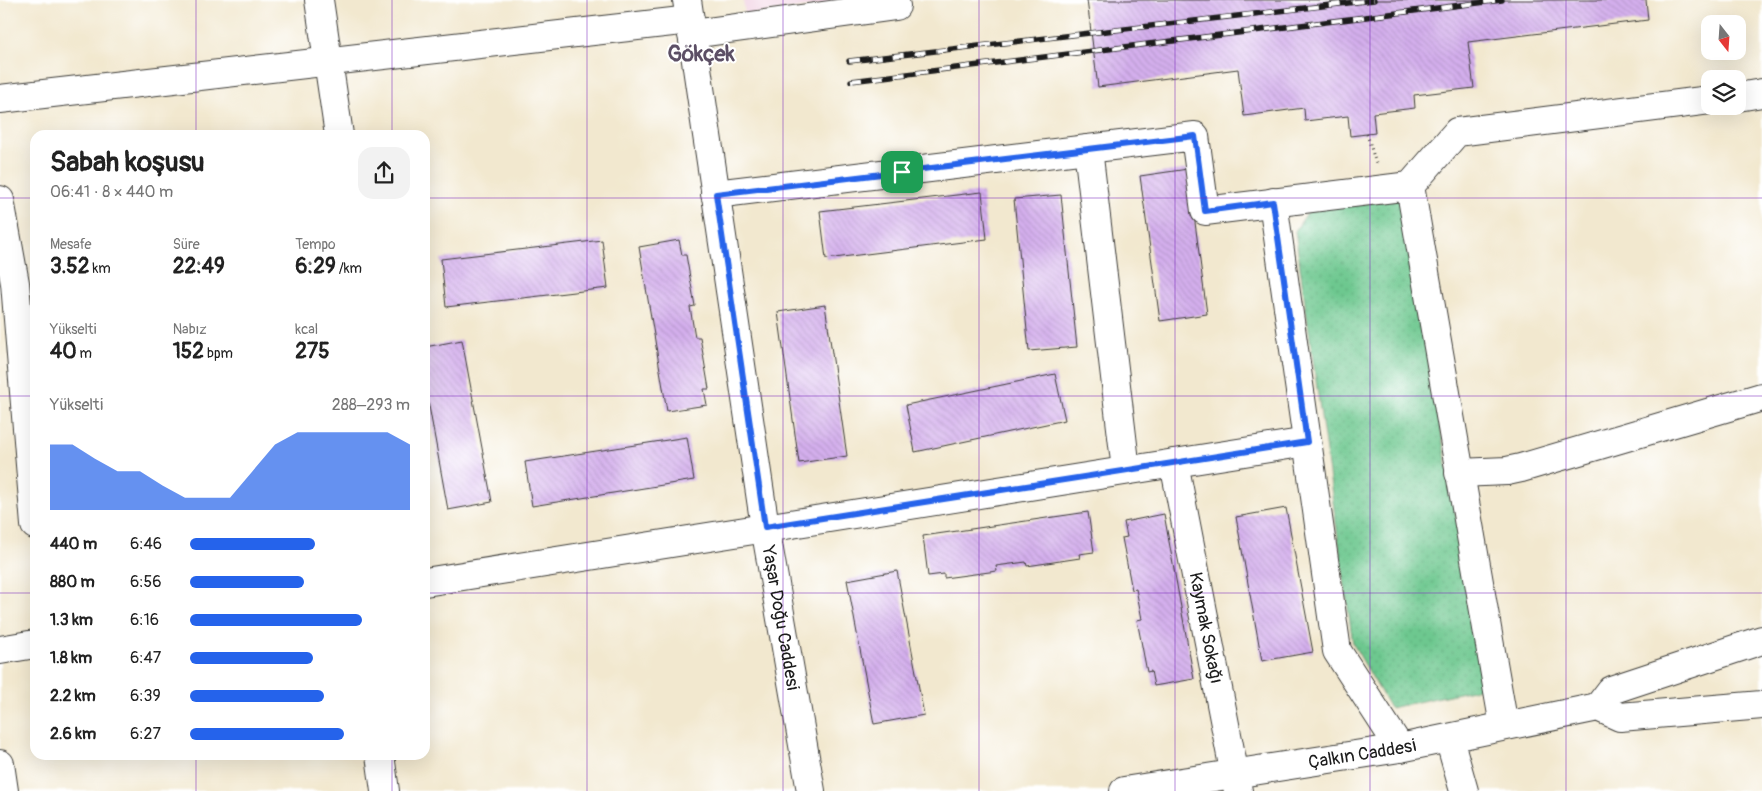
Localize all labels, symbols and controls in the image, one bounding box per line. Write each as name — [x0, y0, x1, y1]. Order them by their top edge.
north arrow — [1701, 15, 1746, 60]
map controls — [1701, 15, 1746, 115]
district label: Gökçek — [667, 40, 735, 68]
button: layers — [1701, 70, 1746, 115]
text: Sabah koşusu — [50, 145, 205, 180]
button: share — [358, 147, 410, 199]
pin — [881, 151, 923, 193]
icon: arrive — [888, 158, 916, 186]
text: 06:41 · 8 × 440 m — [50, 182, 173, 202]
text: Mesafe — [50, 236, 92, 253]
text: Süre — [173, 236, 200, 253]
text: Tempo — [295, 236, 336, 253]
text: 3.52 — [50, 253, 89, 280]
text: 22:49 — [173, 253, 225, 280]
text: 6:29 — [295, 253, 336, 280]
text: km — [89, 260, 111, 277]
text: /km — [336, 260, 362, 277]
text: Yükselti — [50, 321, 97, 338]
text: Nabız — [173, 321, 207, 338]
text: kcal — [295, 321, 318, 338]
text: 40 — [50, 338, 77, 365]
text: 152 — [173, 338, 204, 365]
text: 275 — [295, 338, 330, 365]
text: m — [77, 345, 92, 362]
text: bpm — [204, 345, 233, 362]
text: Yükselti — [50, 395, 103, 415]
text: 288–293 m — [332, 395, 410, 415]
text: 440 m — [50, 534, 97, 554]
text: 6:46 — [130, 534, 162, 554]
street label: Yaşar Doğu Caddesi — [756, 543, 804, 692]
street label: Kaymak Sokağı — [1184, 570, 1228, 686]
text: 880 m — [50, 572, 95, 592]
text: 6:56 — [130, 572, 162, 592]
text: 1.3 km — [50, 610, 93, 630]
text: 6:16 — [130, 610, 159, 630]
text: 1.8 km — [50, 648, 92, 668]
text: 6:47 — [130, 648, 161, 668]
text: 2.2 km — [50, 686, 96, 706]
text: 6:39 — [130, 686, 161, 706]
text: 2.6 km — [50, 724, 96, 744]
text: 6:27 — [130, 724, 161, 744]
street label: Çalkın Caddesi — [1307, 734, 1418, 774]

